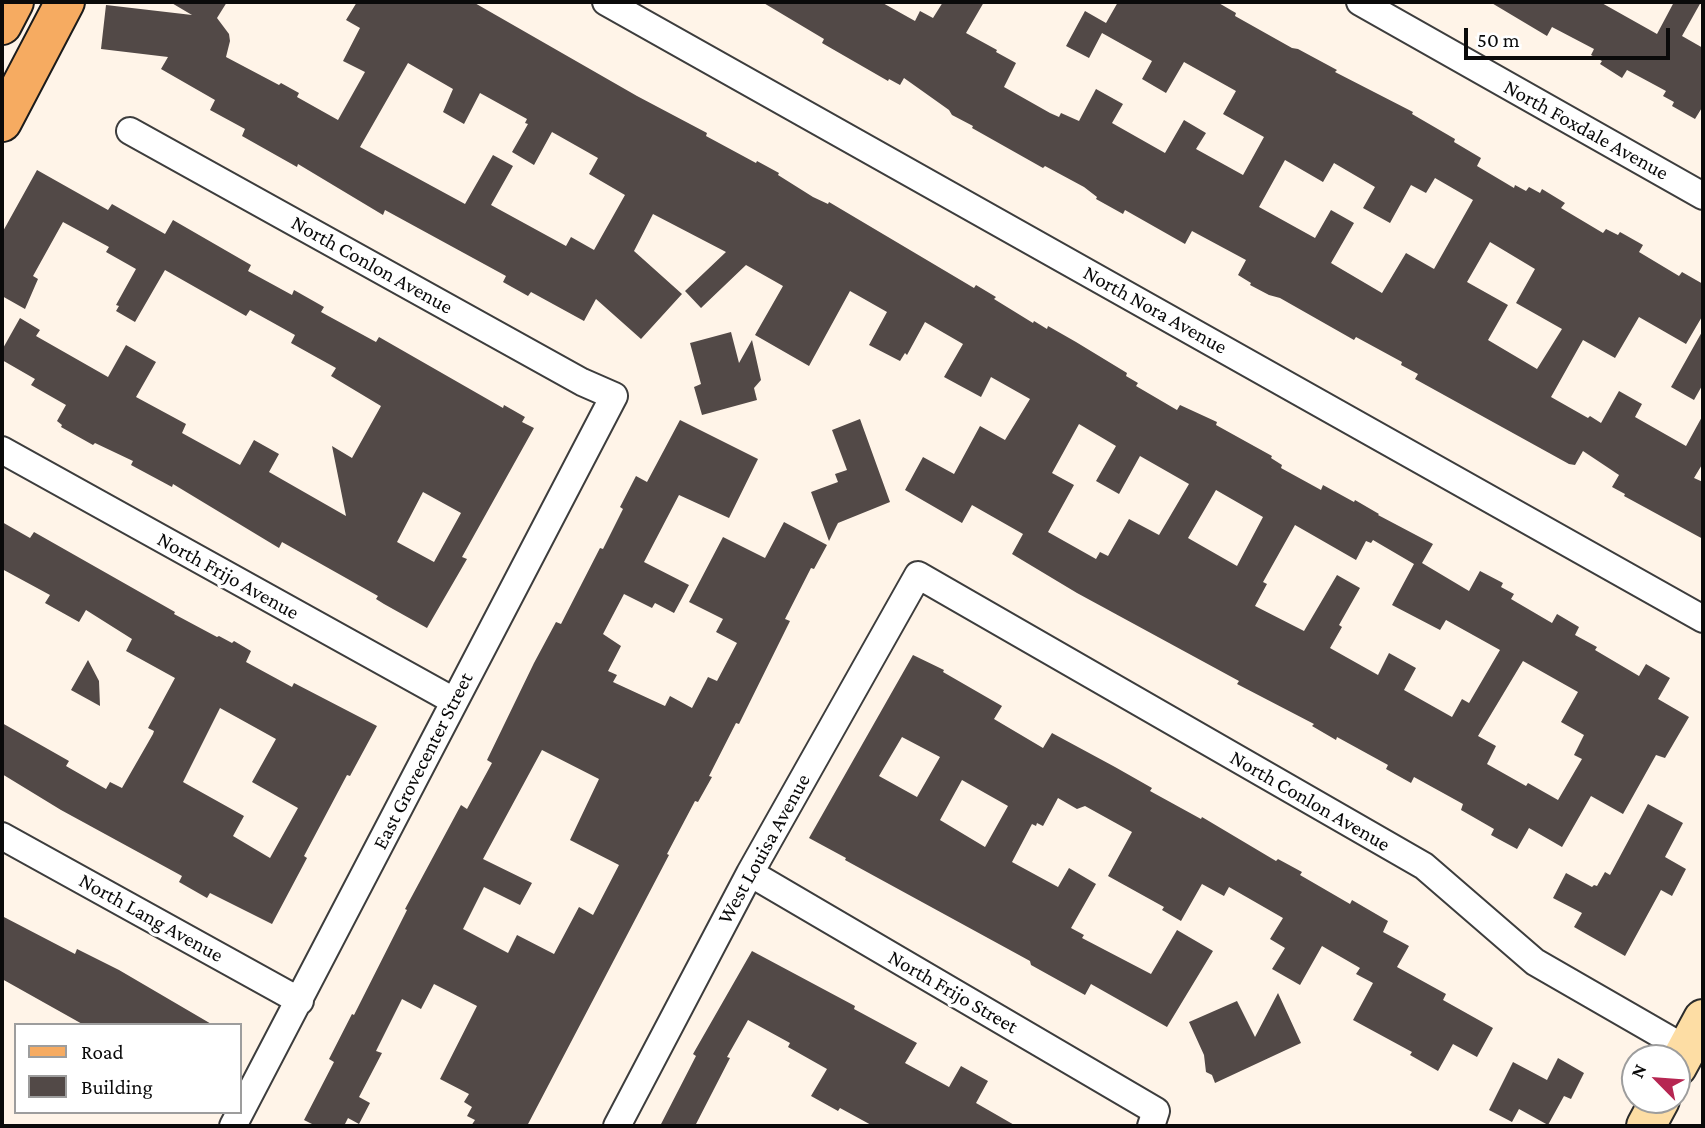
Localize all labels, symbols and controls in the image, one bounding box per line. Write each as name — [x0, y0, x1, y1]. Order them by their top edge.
scale bar — [1467, 14, 1674, 58]
text: 50 m — [1477, 28, 1520, 52]
street label: North Foxdale Avenue — [1499, 74, 1673, 186]
street label: North Conlon Avenue — [287, 210, 457, 320]
street label: North Nora Avenue — [1079, 260, 1231, 360]
street label: North Frijo Avenue — [153, 527, 303, 625]
street label: East Grovecenter Street — [367, 668, 479, 854]
street label: North Conlon Avenue — [1225, 745, 1395, 857]
street label: West Louisa Avenue — [712, 769, 816, 929]
street label: North Lang Avenue — [74, 868, 228, 968]
street label: North Frijo Street — [884, 945, 1022, 1039]
legend — [14, 1023, 242, 1114]
text: Road — [81, 1040, 124, 1064]
north arrow — [1621, 1044, 1691, 1114]
text: N — [1626, 1060, 1651, 1081]
text: Building — [81, 1075, 153, 1099]

